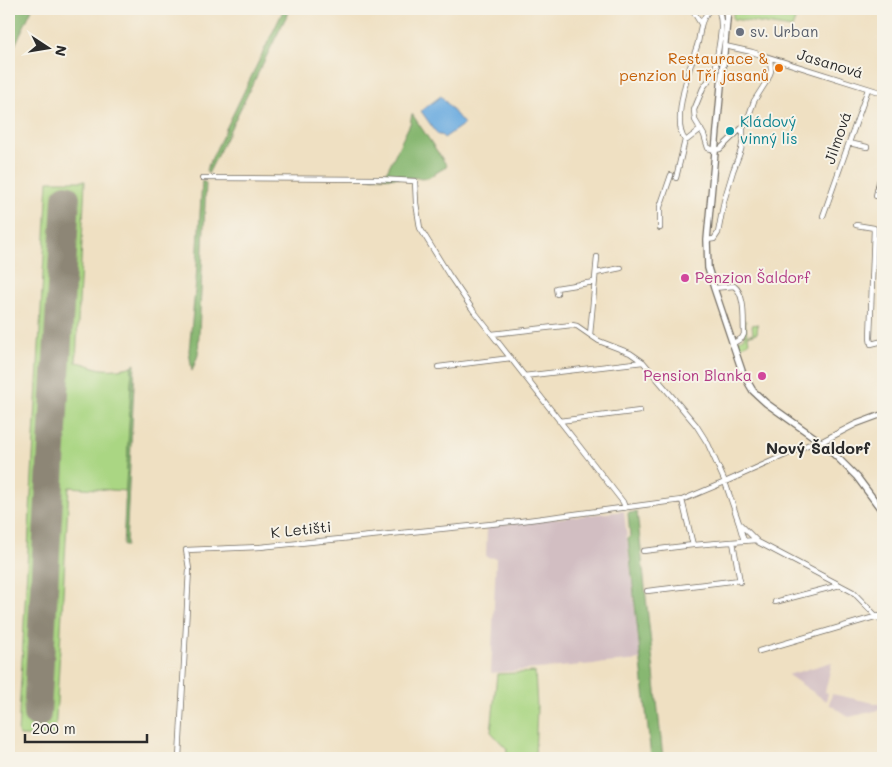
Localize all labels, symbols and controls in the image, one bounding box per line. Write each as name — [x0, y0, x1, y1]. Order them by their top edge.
place label: sv. Urban — [750, 21, 818, 41]
north arrow — [22, 22, 72, 72]
marker: sv. Urban — [734, 26, 746, 38]
text: N — [51, 44, 72, 58]
street label: Jasanová — [795, 44, 866, 83]
place label: Restaurace & penzion U Tří jasanů — [619, 48, 769, 85]
marker: Restaurace & penzion U Tří jasanů — [773, 62, 785, 74]
street label: Jilmová — [819, 109, 855, 167]
place label: Kládový vinný lis — [740, 111, 797, 148]
marker: Kládový vinný lis — [724, 125, 736, 137]
place label: Penzion Šaldorf — [695, 267, 811, 287]
marker: Penzion Šaldorf — [679, 272, 691, 284]
place label: Pension Blanka — [643, 365, 752, 385]
marker: Pension Blanka — [756, 370, 768, 382]
district label: Nový Šaldorf — [766, 437, 871, 458]
street label: K Letišti — [270, 516, 332, 542]
scale bar — [25, 712, 148, 744]
text: 200 m — [32, 718, 76, 738]

